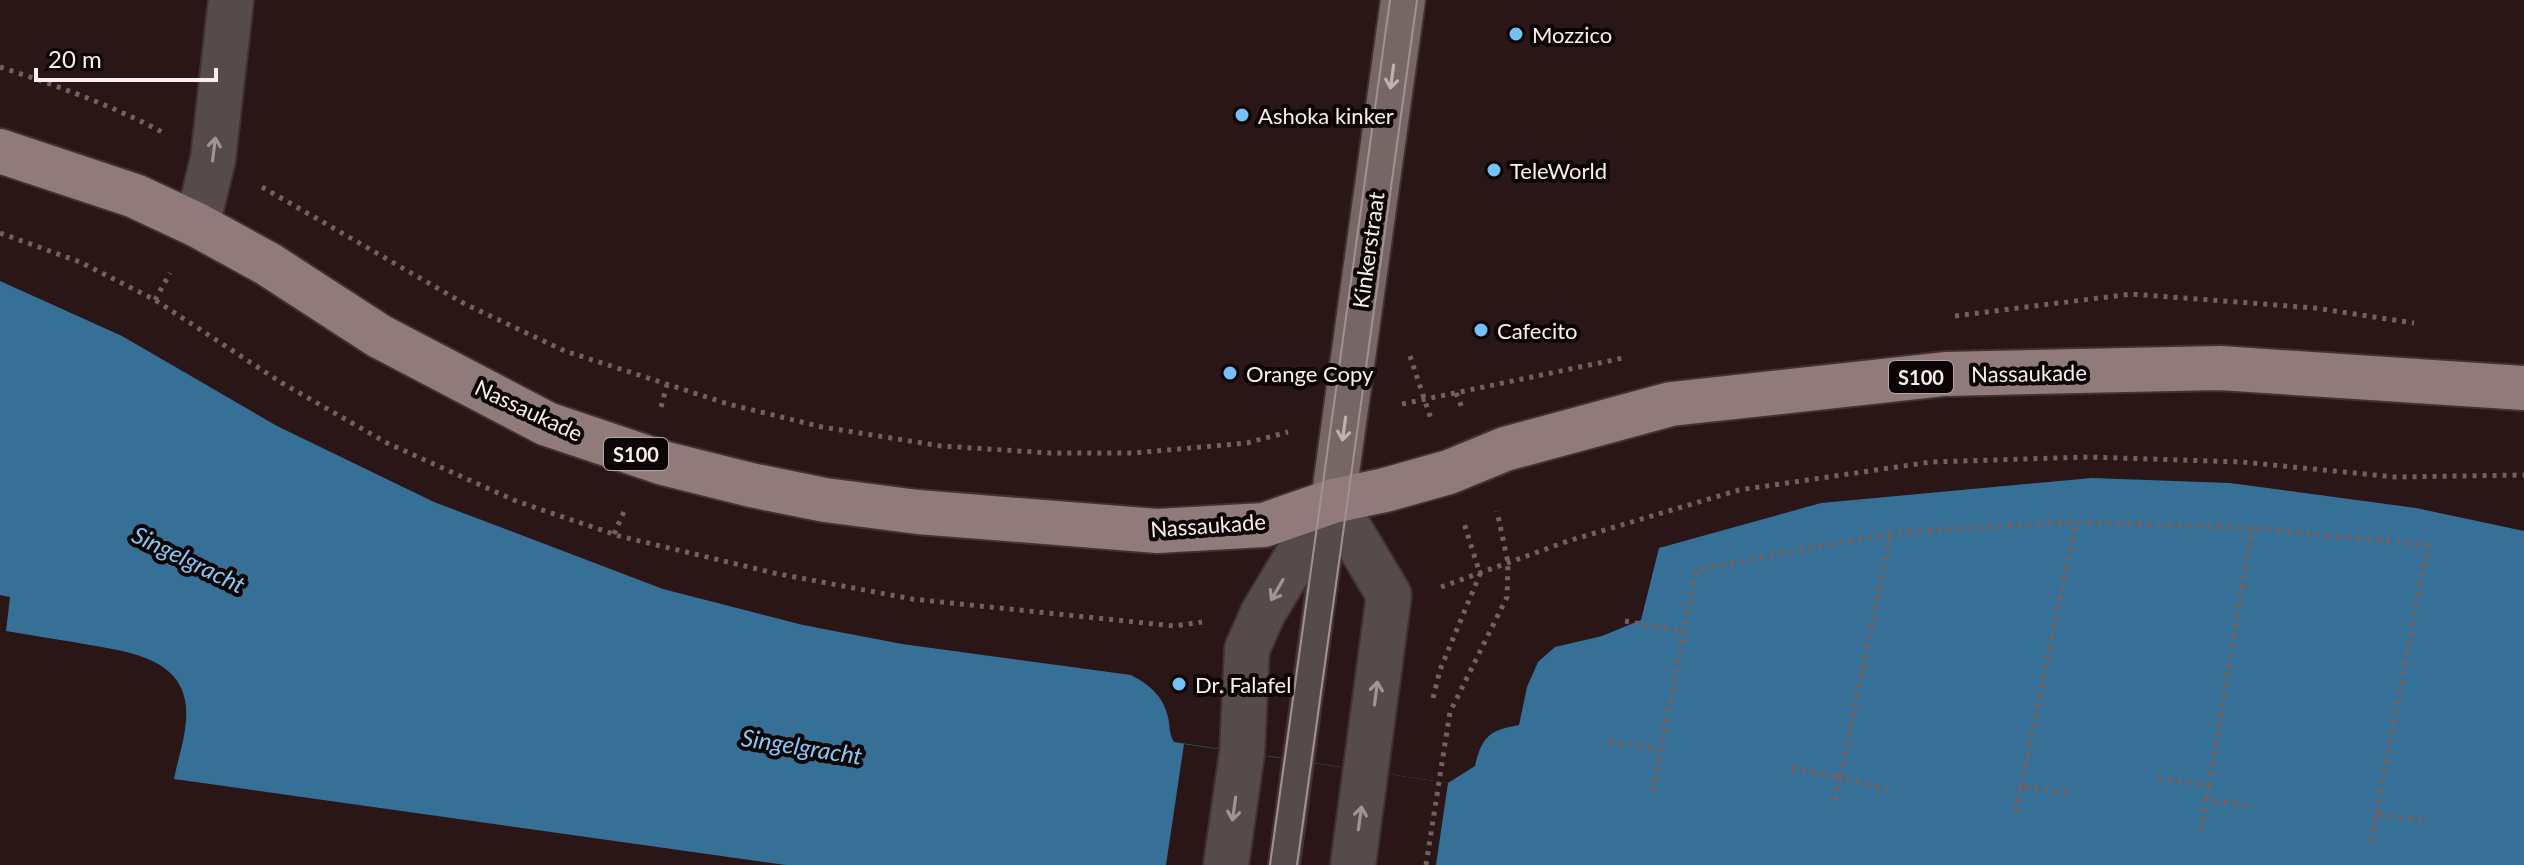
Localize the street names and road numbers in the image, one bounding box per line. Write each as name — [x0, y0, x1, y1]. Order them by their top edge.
street label: Kinkerstraat — [1346, 190, 1390, 310]
street label: Nassaukade — [1971, 358, 2087, 388]
road number: S100 — [1889, 361, 1953, 393]
street label: Nassaukade — [471, 373, 587, 447]
road number: S100 — [604, 438, 668, 470]
street label: Nassaukade — [1149, 507, 1267, 543]

